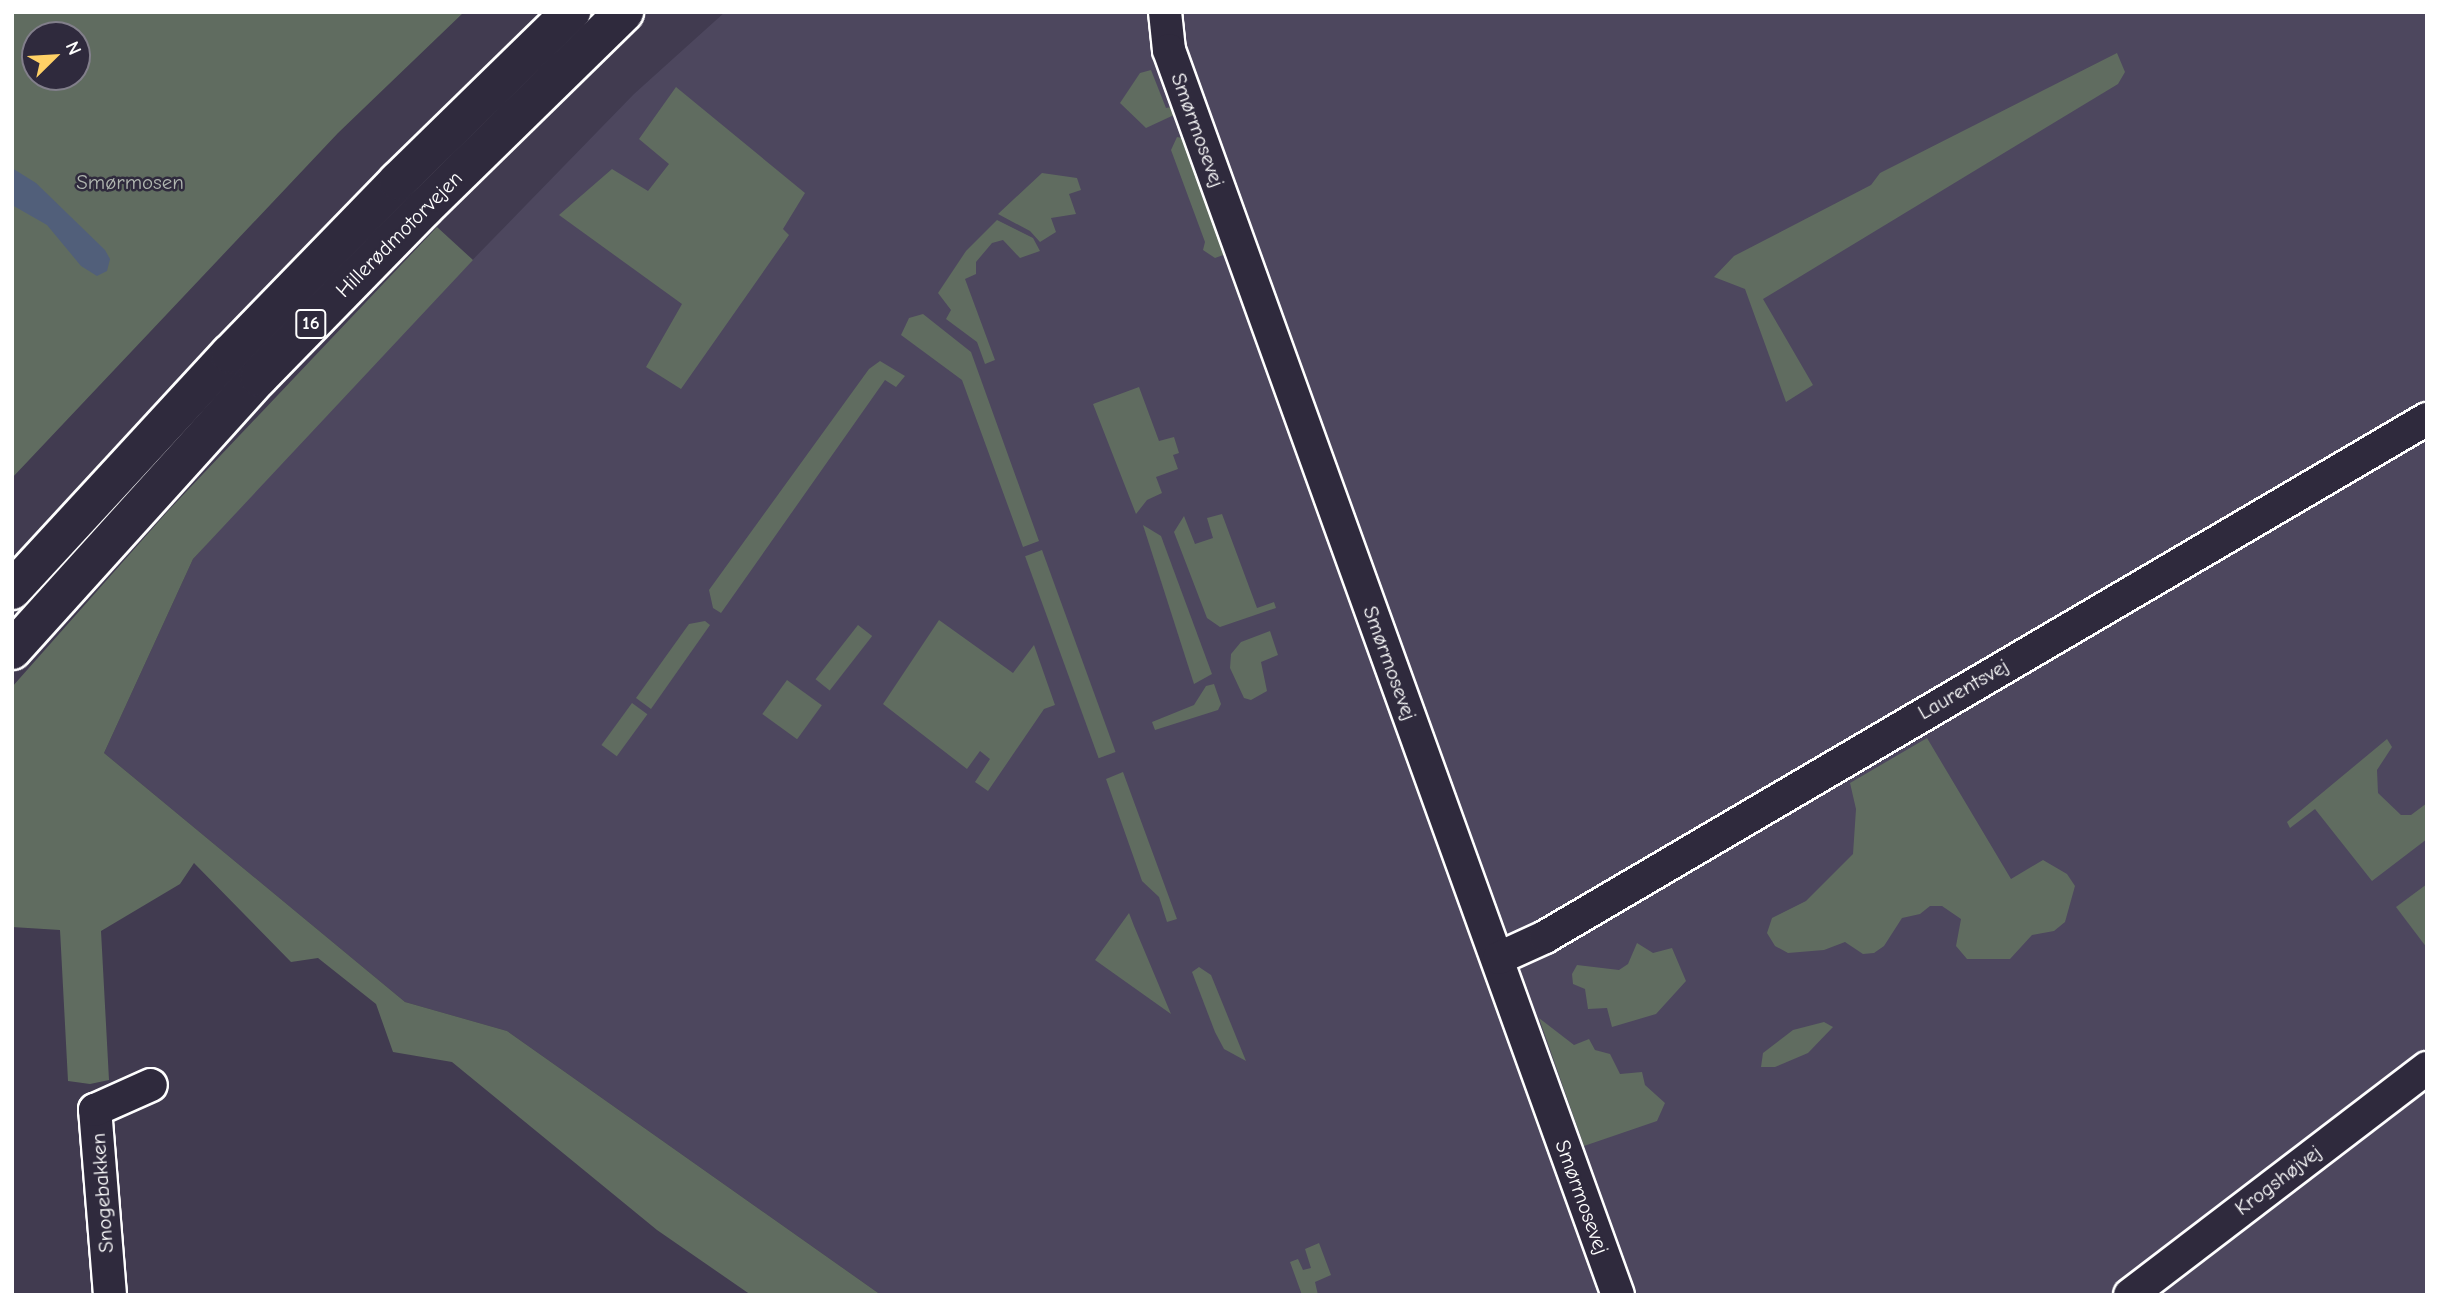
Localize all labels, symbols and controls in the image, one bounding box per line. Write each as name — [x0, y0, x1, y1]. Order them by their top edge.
north arrow — [21, 21, 91, 91]
text: N — [61, 38, 86, 58]
street label: Smørmosevej — [1166, 69, 1230, 191]
street label: Hillerødmotorvejen — [330, 165, 468, 303]
park label: Smørmosen — [76, 169, 184, 195]
road number: 16 — [295, 308, 327, 340]
street label: Smørmosevej — [1358, 602, 1422, 724]
street label: Laurentsvej — [1913, 653, 2013, 725]
street label: Snogebakken — [85, 1132, 119, 1254]
street label: Smørmosevej — [1550, 1136, 1614, 1258]
street label: Krogshøjvej — [2230, 1139, 2326, 1221]

